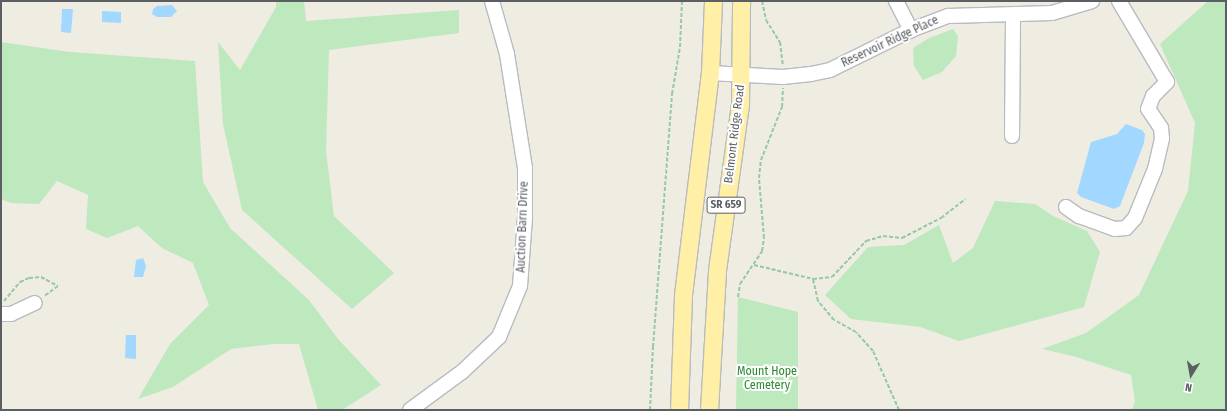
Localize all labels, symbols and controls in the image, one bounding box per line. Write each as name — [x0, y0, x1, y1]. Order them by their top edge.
street label: Reservoir Ridge Place — [839, 13, 941, 71]
street label: Belmont Ridge Road — [722, 84, 748, 184]
street label: Auction Barn Drive — [514, 181, 532, 273]
road number: SR 659 — [706, 196, 746, 214]
north arrow — [1171, 355, 1211, 395]
park label: Mount Hope Cemetery — [737, 365, 797, 393]
text: N — [1184, 380, 1193, 394]

